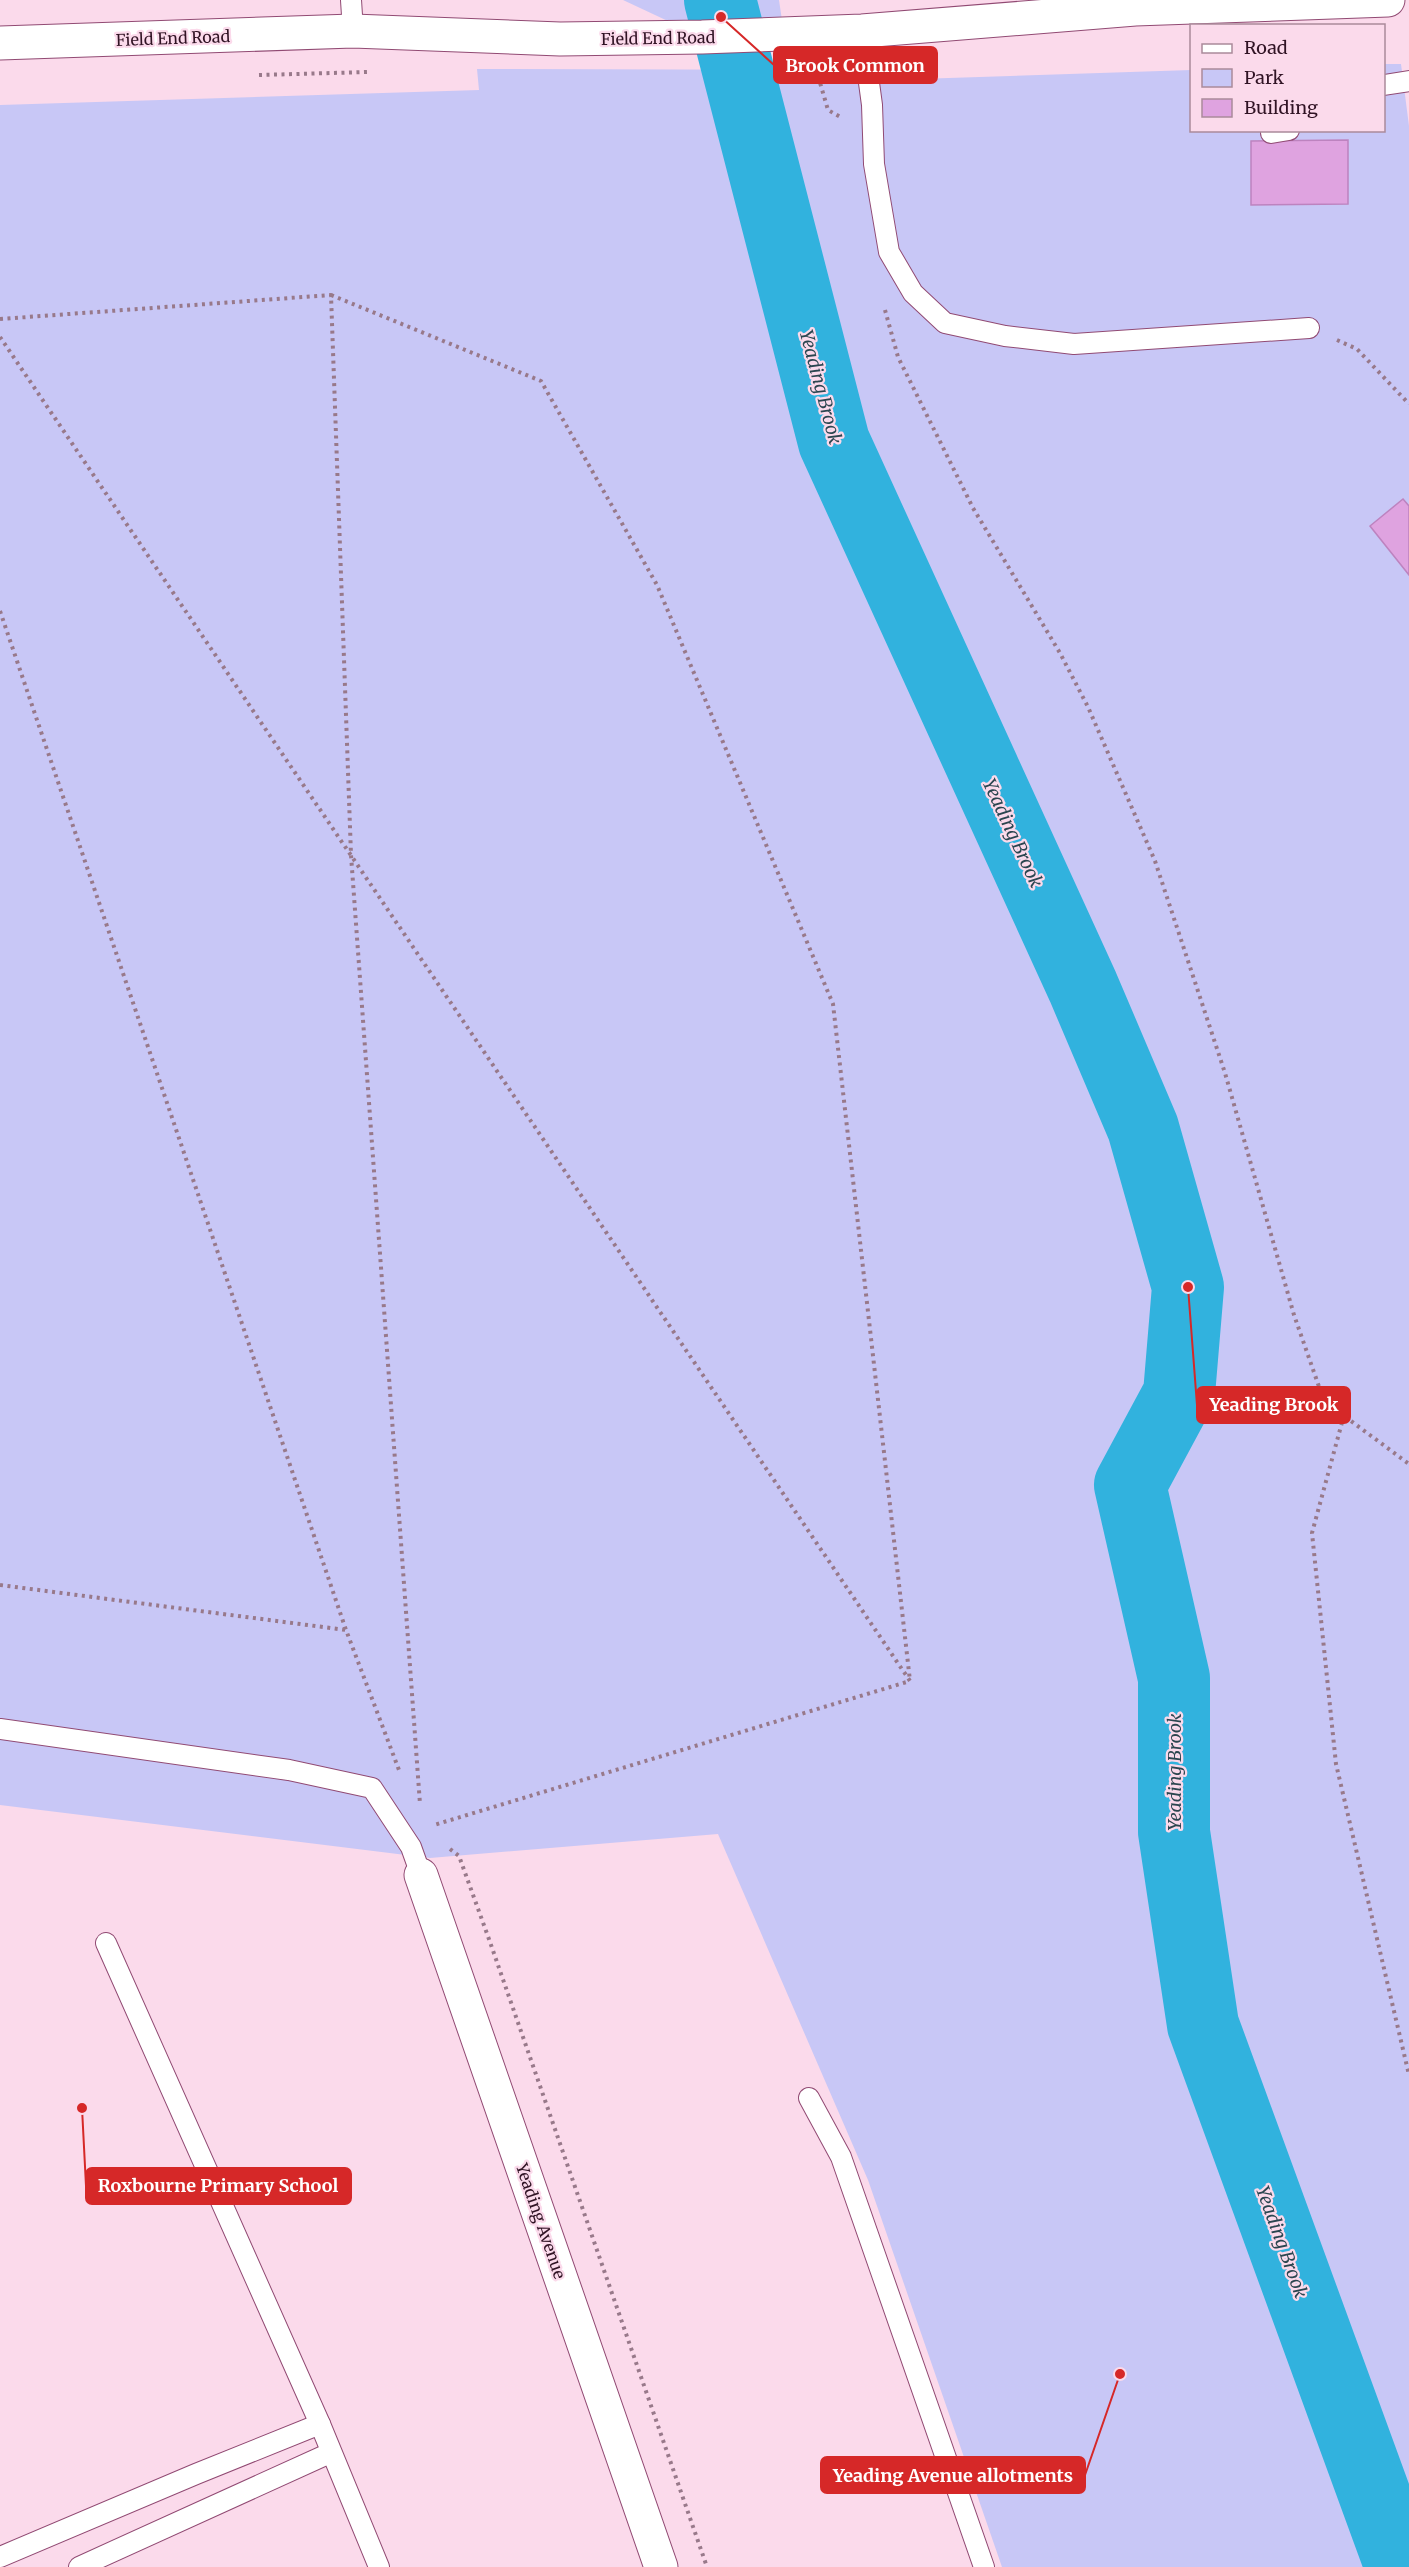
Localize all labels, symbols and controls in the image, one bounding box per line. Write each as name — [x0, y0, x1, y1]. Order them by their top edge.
legend — [1190, 24, 1385, 132]
street label: Field End Road — [115, 26, 231, 50]
street label: Field End Road — [601, 27, 716, 49]
text: Road — [1244, 36, 1288, 59]
callout: Brook Common — [774, 47, 937, 83]
text: Brook Common — [785, 54, 925, 77]
text: Park — [1244, 66, 1285, 89]
text: Building — [1244, 96, 1318, 119]
water label: Yeading Brook — [795, 327, 847, 447]
water label: Yeading Brook — [978, 775, 1048, 891]
callout: Yeading Brook — [1197, 1387, 1350, 1423]
text: Yeading Brook — [1209, 1393, 1339, 1416]
water label: Yeading Brook — [1163, 1713, 1186, 1831]
street label: Yeading Avenue — [512, 2160, 570, 2281]
callout: Roxbourne Primary School — [86, 2168, 351, 2204]
text: Roxbourne Primary School — [98, 2174, 338, 2197]
water label: Yeading Brook — [1251, 2183, 1313, 2301]
callout: Yeading Avenue allotments — [821, 2457, 1085, 2493]
text: Yeading Avenue allotments — [832, 2464, 1073, 2487]

